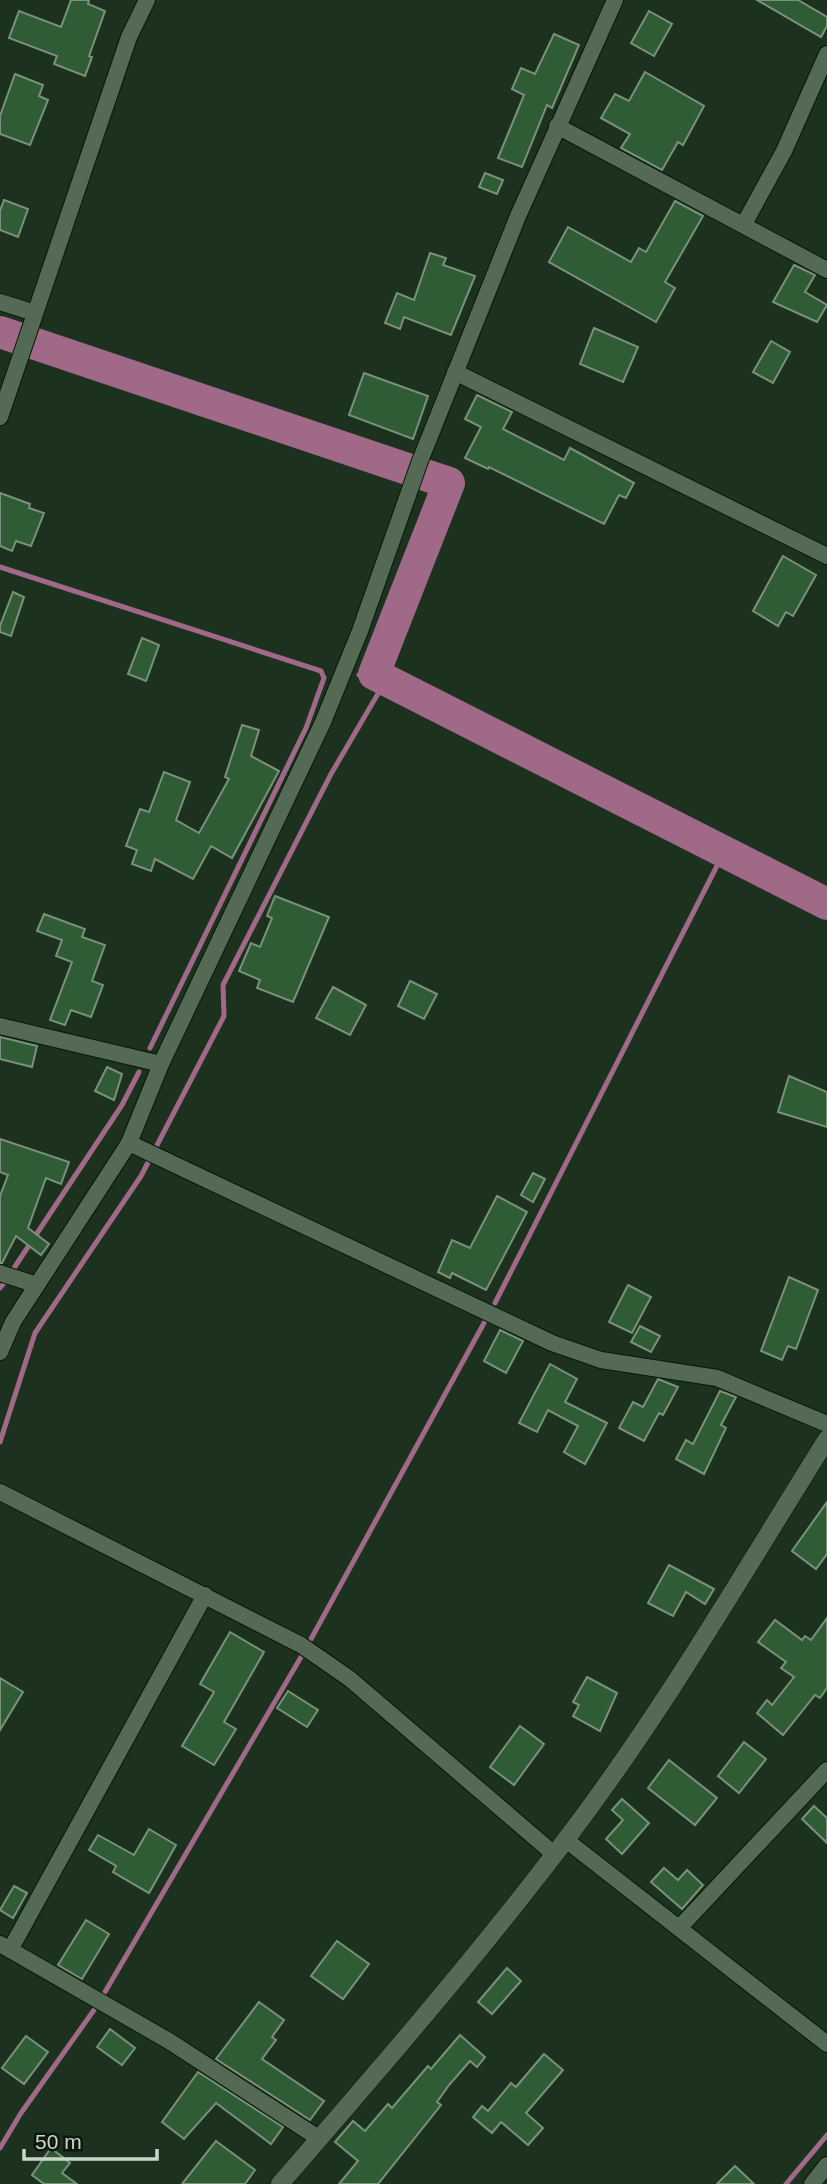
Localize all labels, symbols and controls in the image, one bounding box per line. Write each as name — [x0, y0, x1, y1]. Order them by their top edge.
scale bar — [24, 2118, 158, 2162]
text: 50 m — [35, 2130, 82, 2153]

